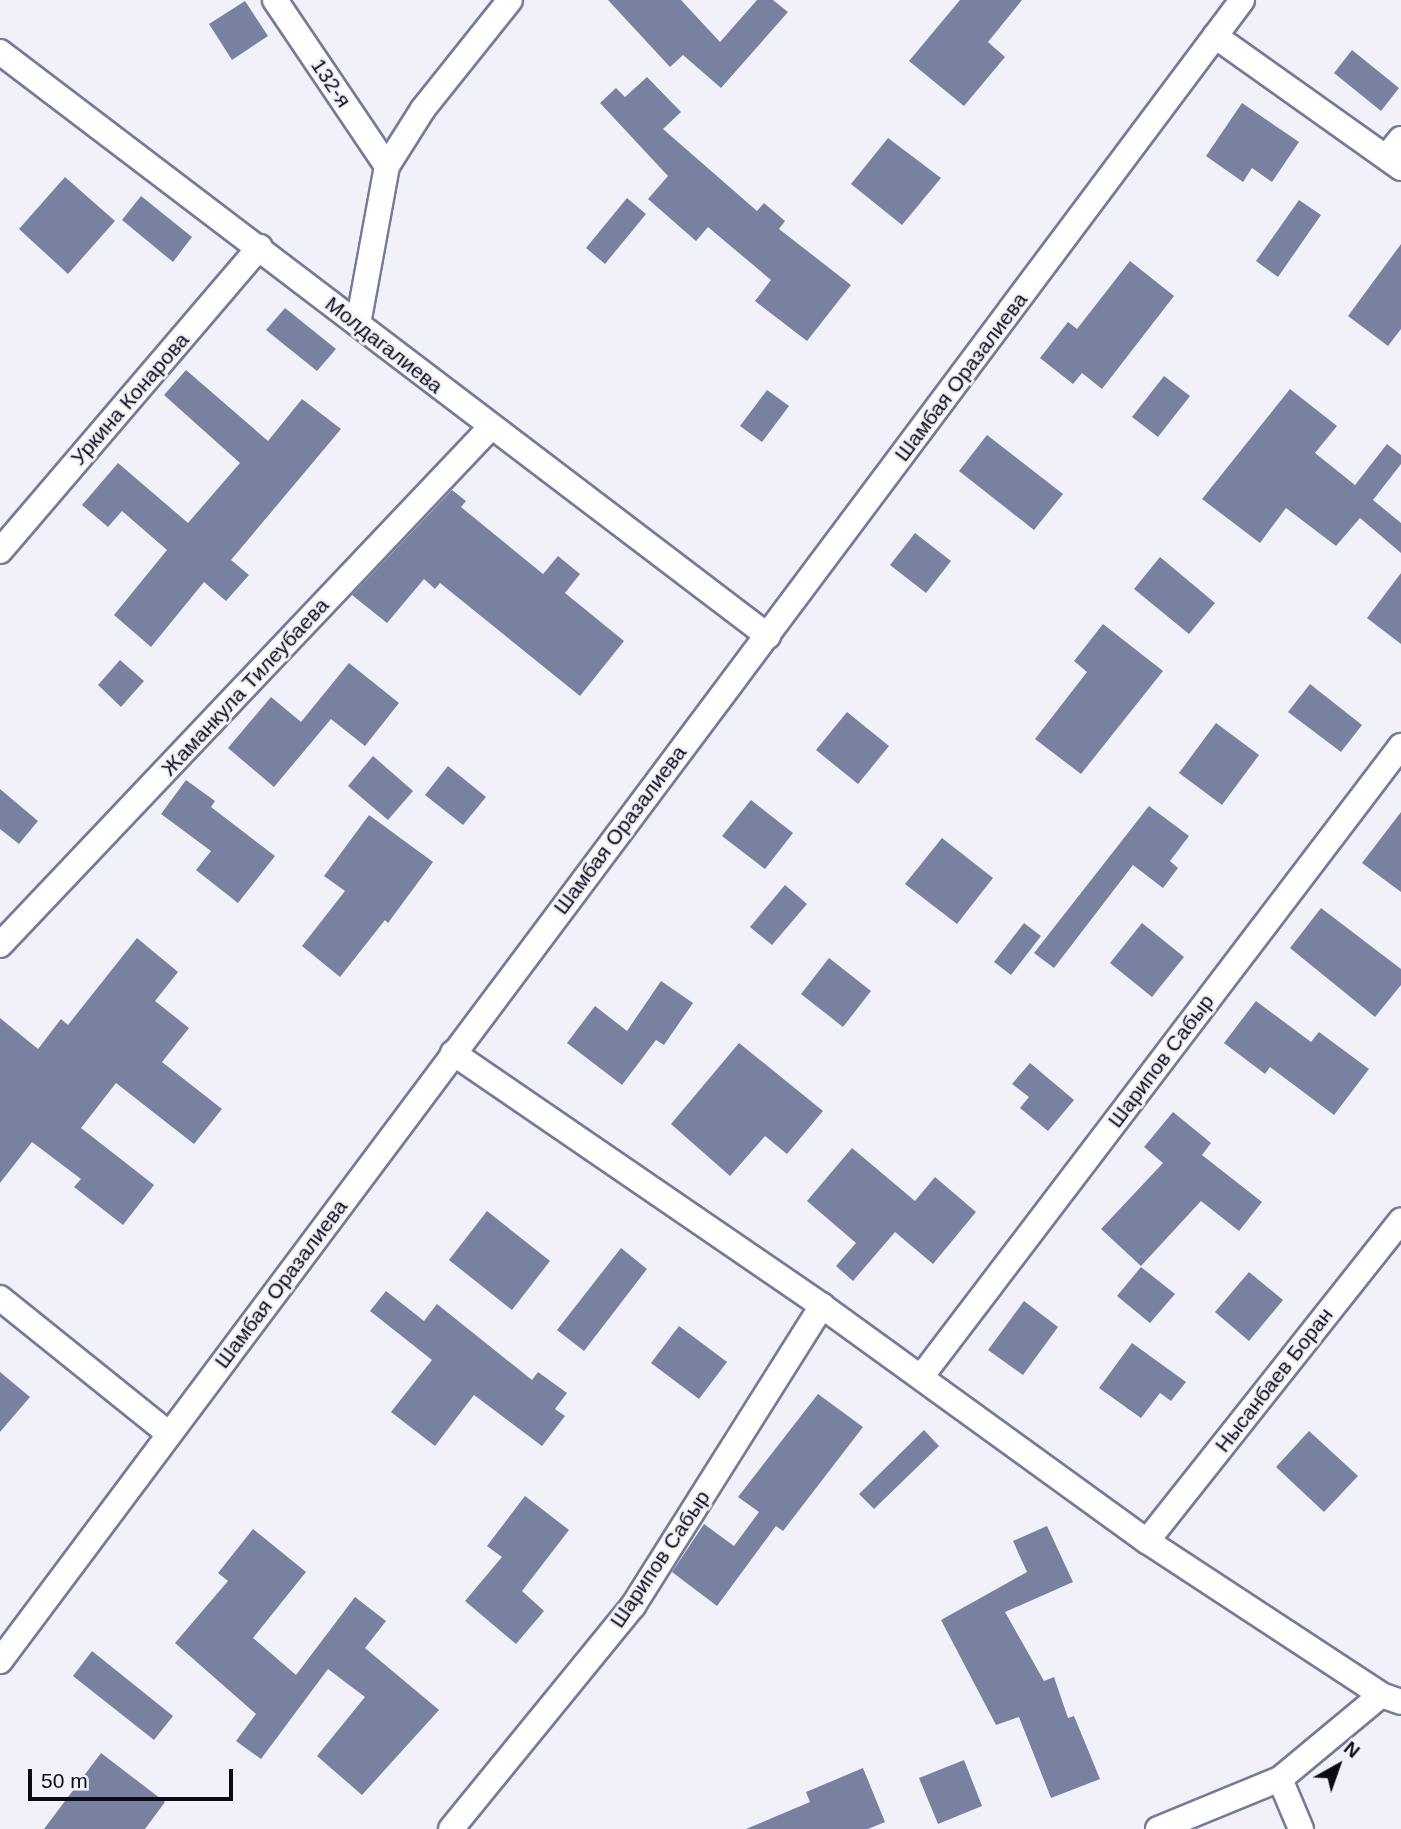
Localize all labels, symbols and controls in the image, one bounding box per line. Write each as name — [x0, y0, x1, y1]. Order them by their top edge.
street label: 132-я — [306, 54, 356, 112]
street label: Шамбая Оразалиева — [889, 288, 1033, 466]
street label: Молдагалиева — [320, 291, 448, 399]
street label: Уркина Конарова — [66, 328, 194, 470]
street label: Жаманкула Тилеубаева — [156, 593, 334, 781]
street label: Шамбая Оразалиева — [548, 741, 692, 919]
street label: Шарипов Сабыр — [1103, 989, 1219, 1133]
street label: Шамбая Оразалиева — [209, 1195, 353, 1373]
street label: Нысанбаев Боран — [1210, 1303, 1338, 1457]
street label: Шарипов Сабыр — [605, 1486, 715, 1632]
north arrow — [1303, 1731, 1373, 1801]
text: N — [1340, 1737, 1364, 1762]
scale bar — [32, 1756, 236, 1800]
text: 50 m — [41, 1769, 88, 1792]

